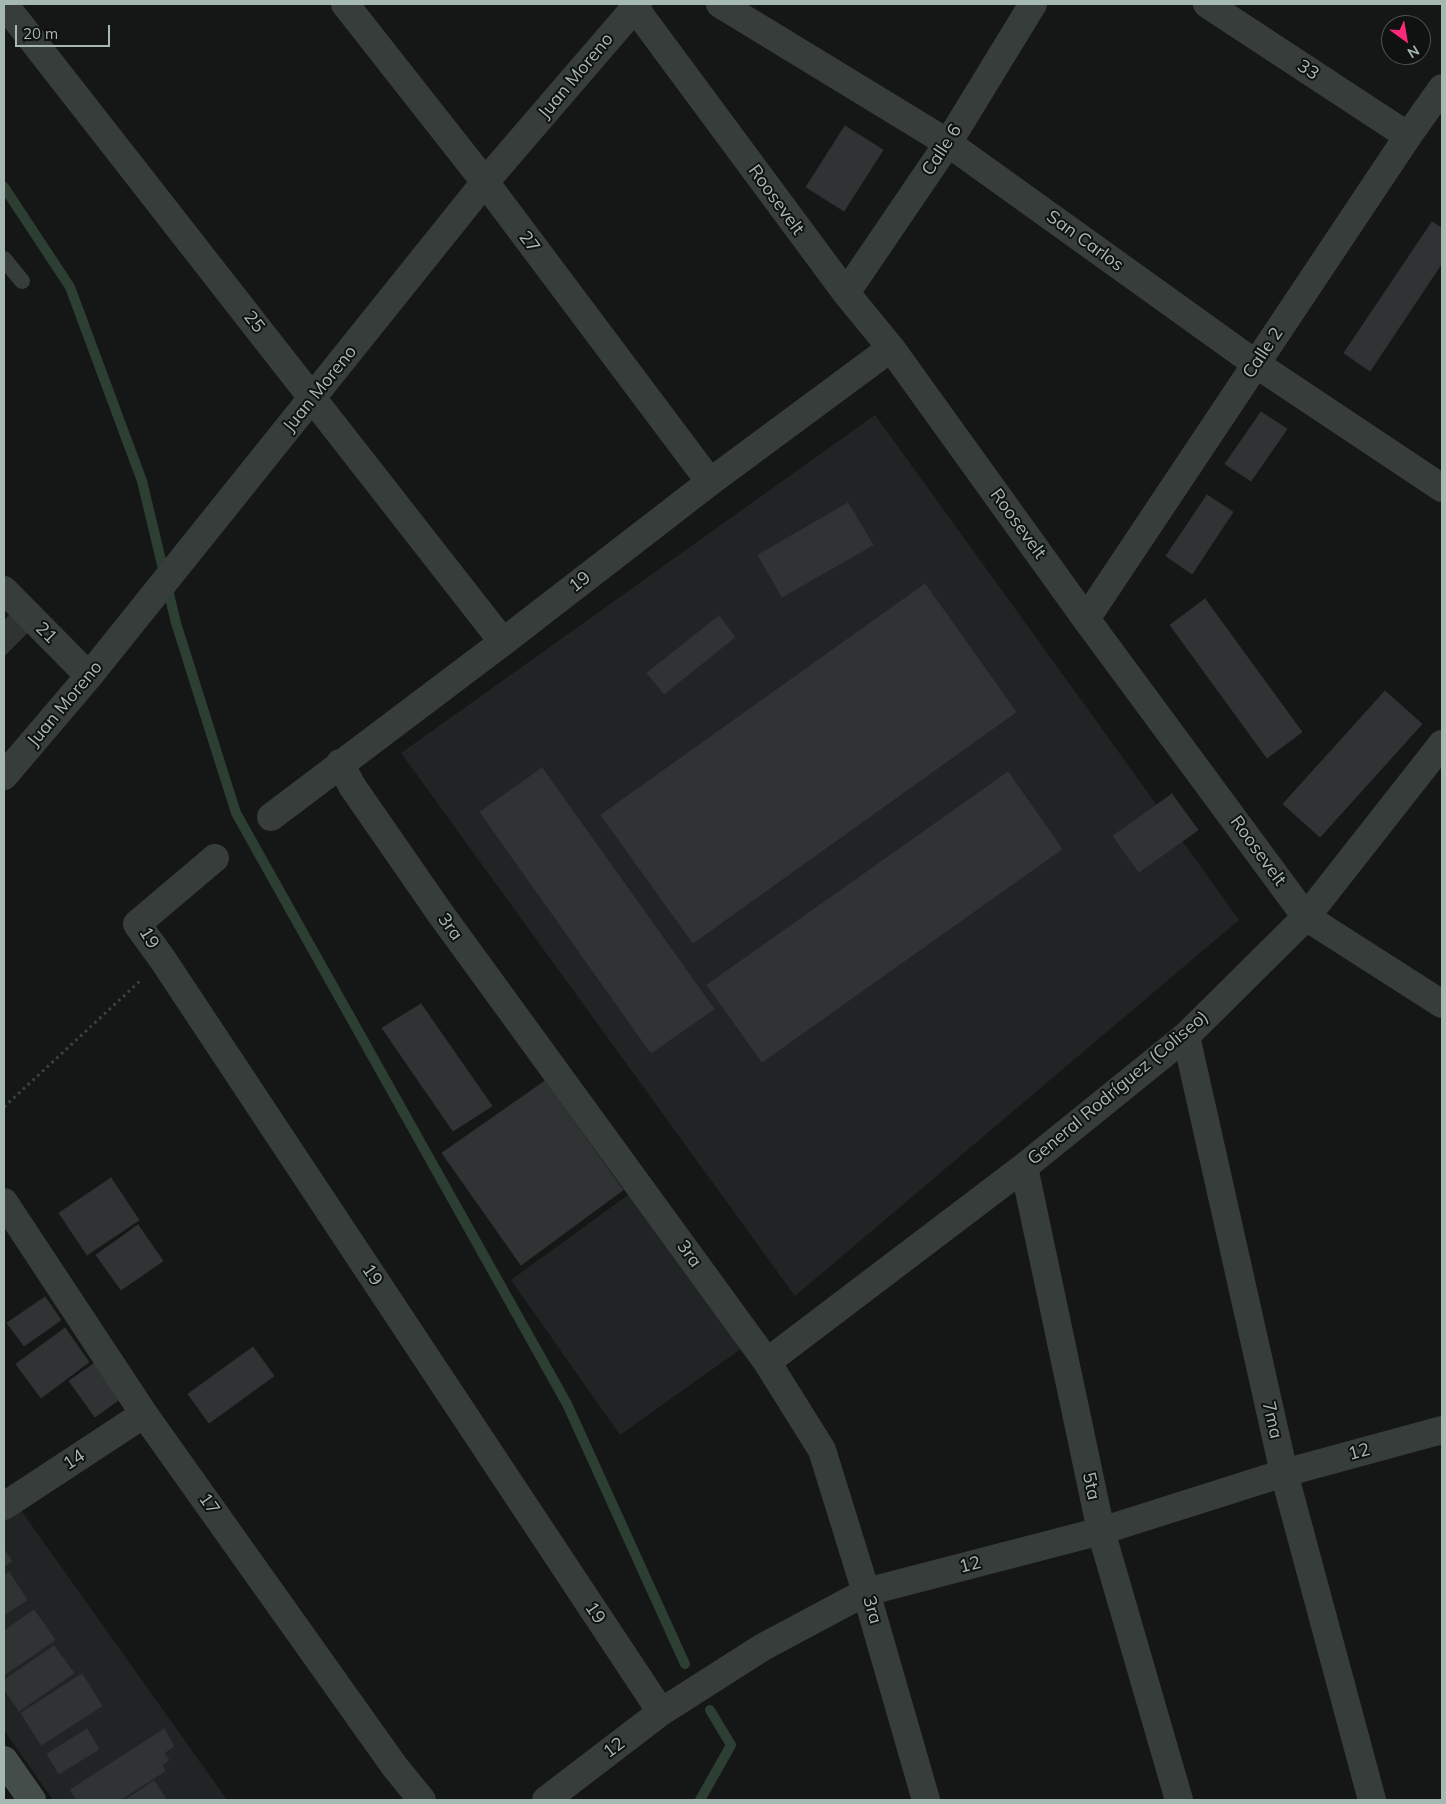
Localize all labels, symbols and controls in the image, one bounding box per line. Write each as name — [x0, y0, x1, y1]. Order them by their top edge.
scale bar — [18, 15, 112, 47]
north arrow — [1381, 15, 1431, 65]
text: 20 m — [23, 24, 58, 43]
street label: Juan Moreno — [534, 29, 618, 123]
text: N — [1404, 41, 1423, 62]
street label: 33 — [1293, 55, 1323, 85]
street label: Calle 6 — [918, 120, 966, 180]
street label: Roosevelt — [743, 161, 809, 239]
street label: San Carlos — [1042, 206, 1128, 276]
street label: 27 — [514, 227, 544, 257]
street label: 25 — [239, 307, 269, 337]
street label: Calle 2 — [1238, 323, 1288, 383]
street label: Juan Moreno — [279, 341, 361, 437]
street label: Roosevelt — [985, 485, 1051, 563]
street label: 19 — [565, 567, 595, 597]
street label: 21 — [31, 618, 61, 648]
street label: Juan Moreno — [23, 657, 107, 751]
street label: Roosevelt — [1225, 812, 1291, 890]
street label: 3ra — [433, 909, 467, 945]
street label: 19 — [134, 923, 164, 953]
street label: General Rodríguez (Coliseo) — [1023, 1006, 1213, 1170]
street label: 3ra — [672, 1236, 706, 1272]
street label: 19 — [357, 1260, 387, 1290]
street label: 7ma — [1257, 1399, 1287, 1441]
street label: 12 — [1346, 1439, 1372, 1465]
street label: 14 — [59, 1445, 89, 1475]
street label: 5ta — [1078, 1470, 1104, 1502]
street label: 17 — [194, 1489, 224, 1519]
street label: 12 — [957, 1552, 983, 1578]
street label: 3ra — [858, 1594, 886, 1626]
street label: 19 — [580, 1598, 610, 1628]
street label: 12 — [599, 1733, 629, 1763]

